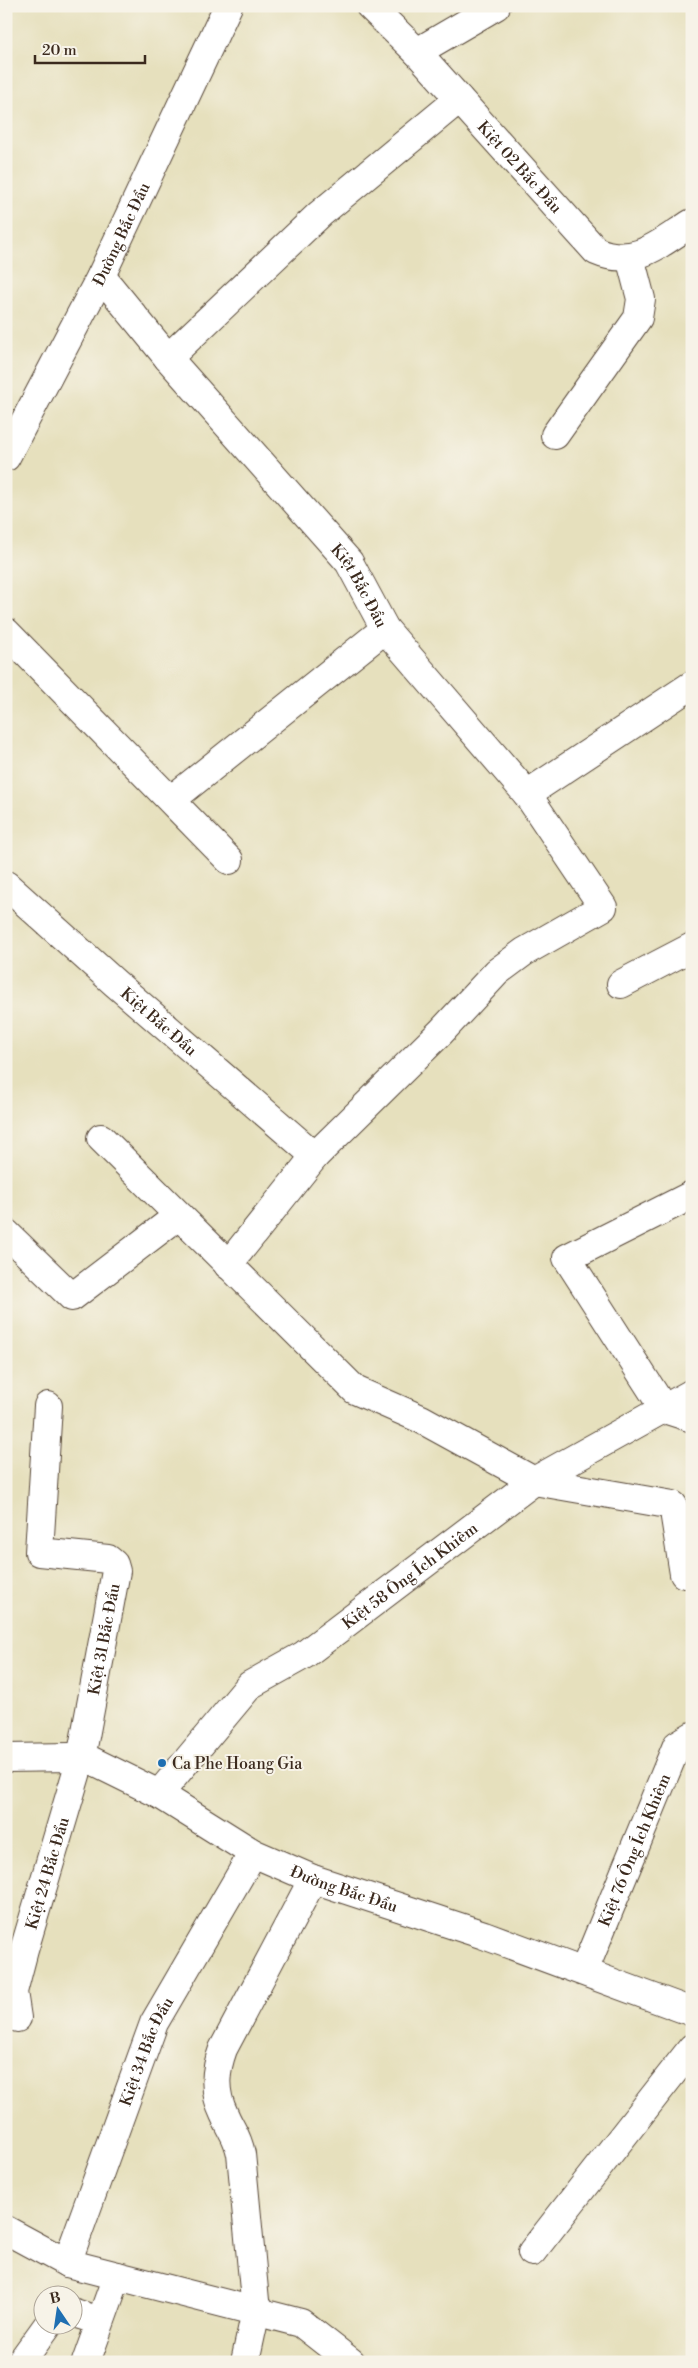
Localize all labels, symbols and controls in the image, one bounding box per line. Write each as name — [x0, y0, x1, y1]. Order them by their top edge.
scale bar — [35, 32, 145, 64]
text: 20 m — [42, 41, 77, 60]
street label: Kiệt 02 Bắc Đẩu — [473, 117, 566, 218]
street label: Đường Bắc Đẩu — [89, 179, 155, 290]
street label: Kiệt Bắc Đẩu — [326, 540, 391, 631]
street label: Kiệt Bắc Đẩu — [116, 984, 201, 1060]
street label: Kiệt 58 Ông Ích Khiêm — [338, 1518, 482, 1634]
street label: Kiệt 31 Bắc Đẩu — [84, 1582, 124, 1697]
place label: Ca Phe Hoang Gia — [172, 1754, 303, 1774]
marker: Ca Phe Hoang Gia — [156, 1757, 168, 1769]
street label: Kiệt 76 Ông Ích Khiêm — [594, 1771, 675, 1930]
street label: Kiệt 24 Bắc Đẩu — [22, 1815, 74, 1932]
street label: Đường Bắc Đẩu — [287, 1861, 400, 1917]
street label: Kiệt 34 Bắc Đẩu — [116, 1993, 178, 2109]
north arrow — [32, 2286, 82, 2336]
text: B — [48, 2288, 62, 2308]

